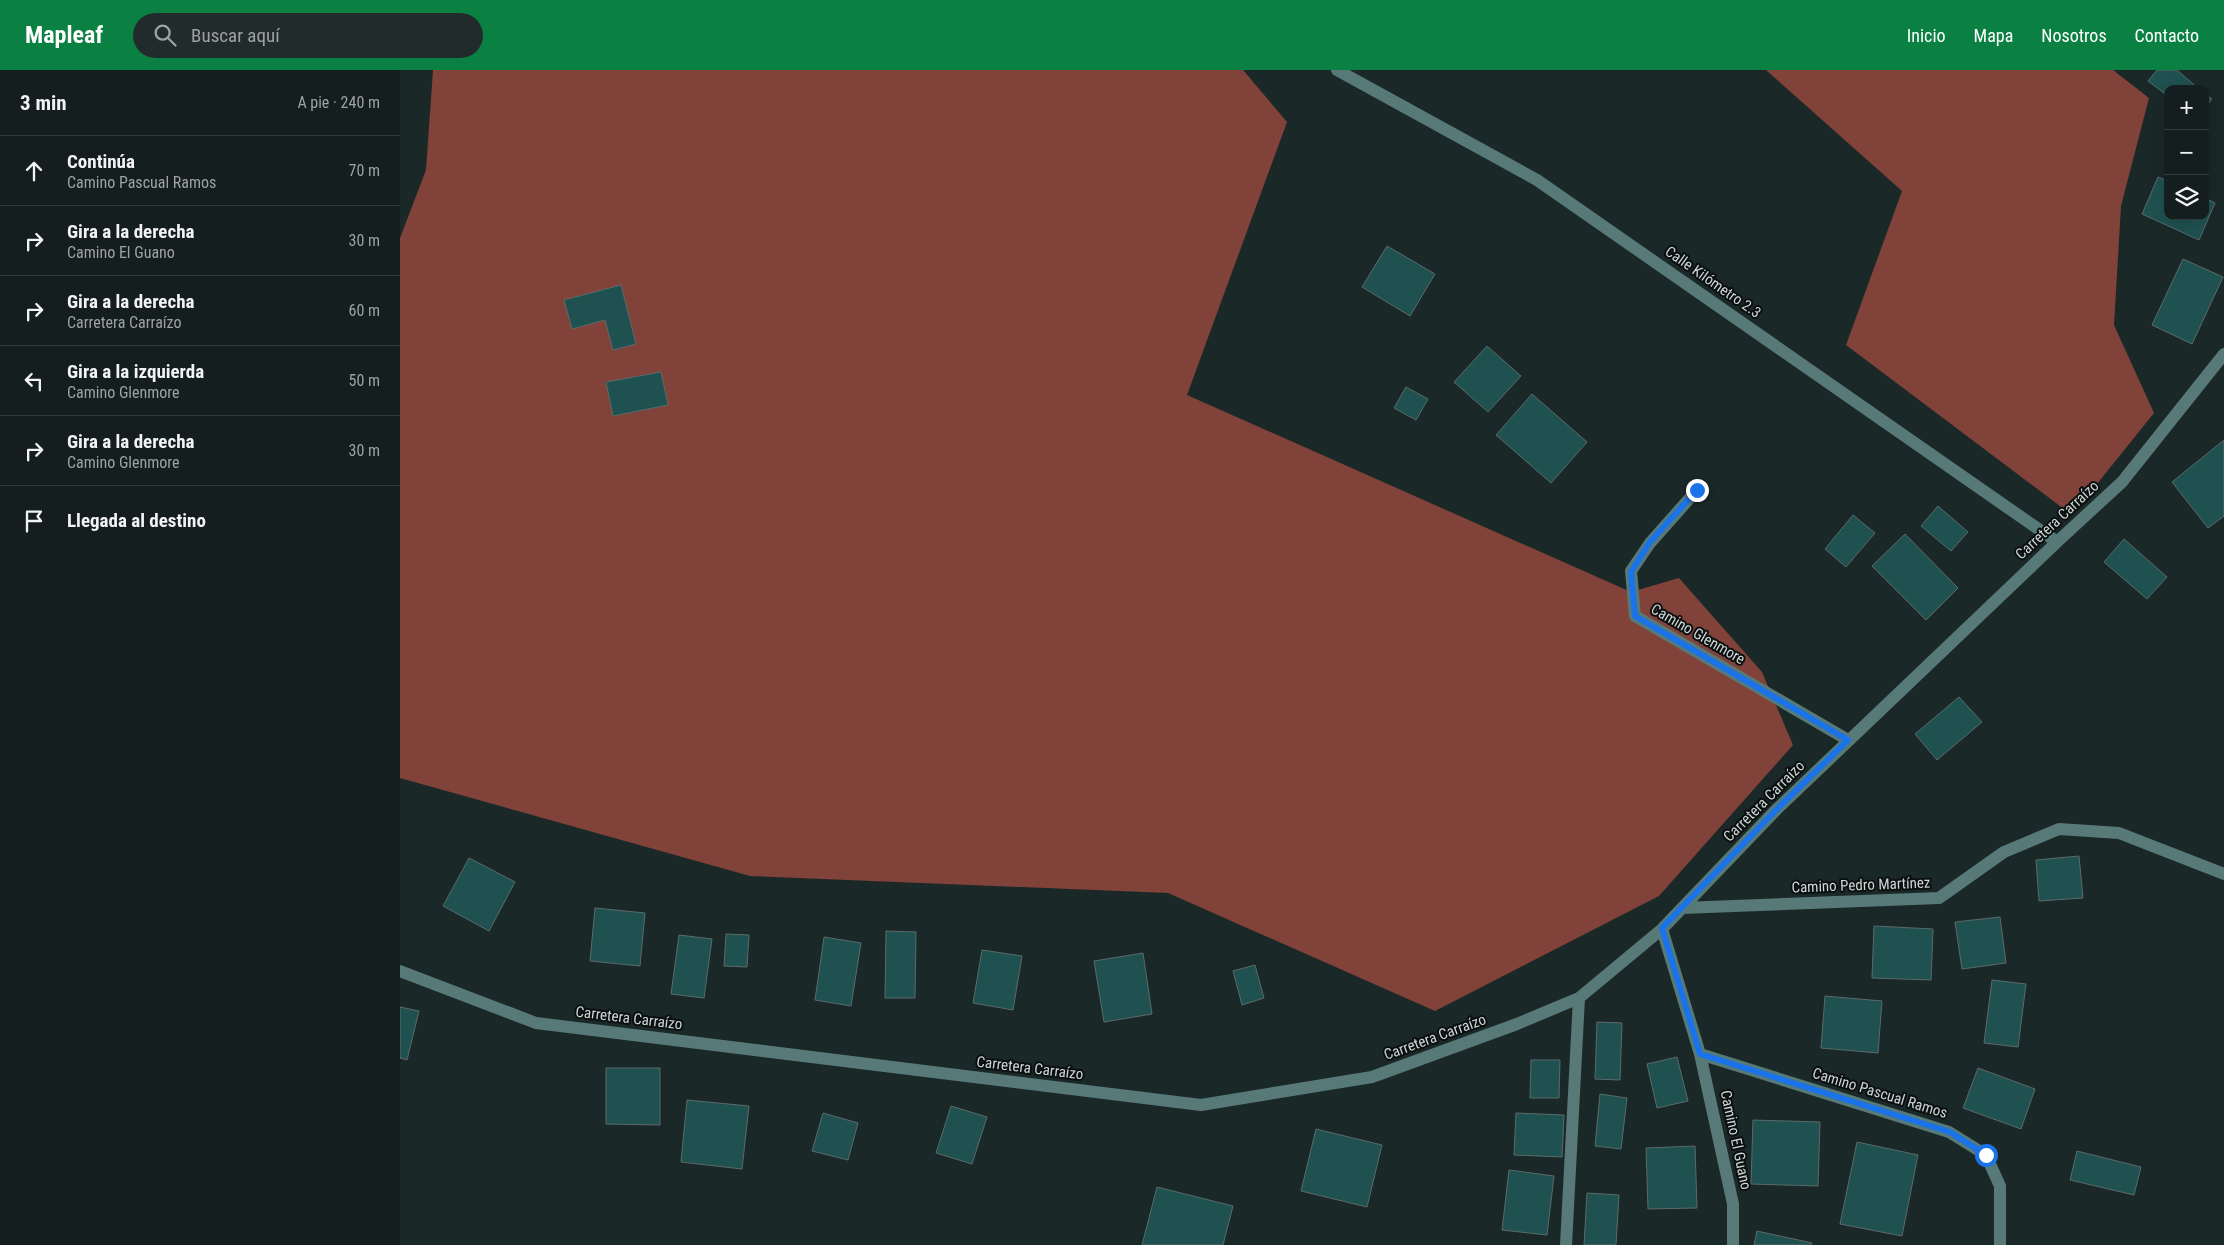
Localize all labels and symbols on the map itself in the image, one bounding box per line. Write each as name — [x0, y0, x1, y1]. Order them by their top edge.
street label: Calle Kilómetro 2.3 — [1662, 242, 1764, 322]
street label: Carretera Carraízo — [2012, 477, 2102, 563]
route end — [1686, 479, 1709, 502]
street label: Camino Glenmore — [1648, 600, 1748, 668]
street label: Carretera Carraízo — [1720, 757, 1808, 845]
street label: Camino Pedro Martínez — [1791, 874, 1931, 896]
street label: Carretera Carraízo — [575, 1003, 683, 1033]
street label: Carretera Carraízo — [1381, 1010, 1489, 1064]
street label: Carretera Carraízo — [976, 1053, 1084, 1083]
street label: Camino Pascual Ramos — [1810, 1064, 1950, 1122]
street label: Camino El Guano — [1717, 1089, 1755, 1191]
route start — [1975, 1144, 1998, 1167]

